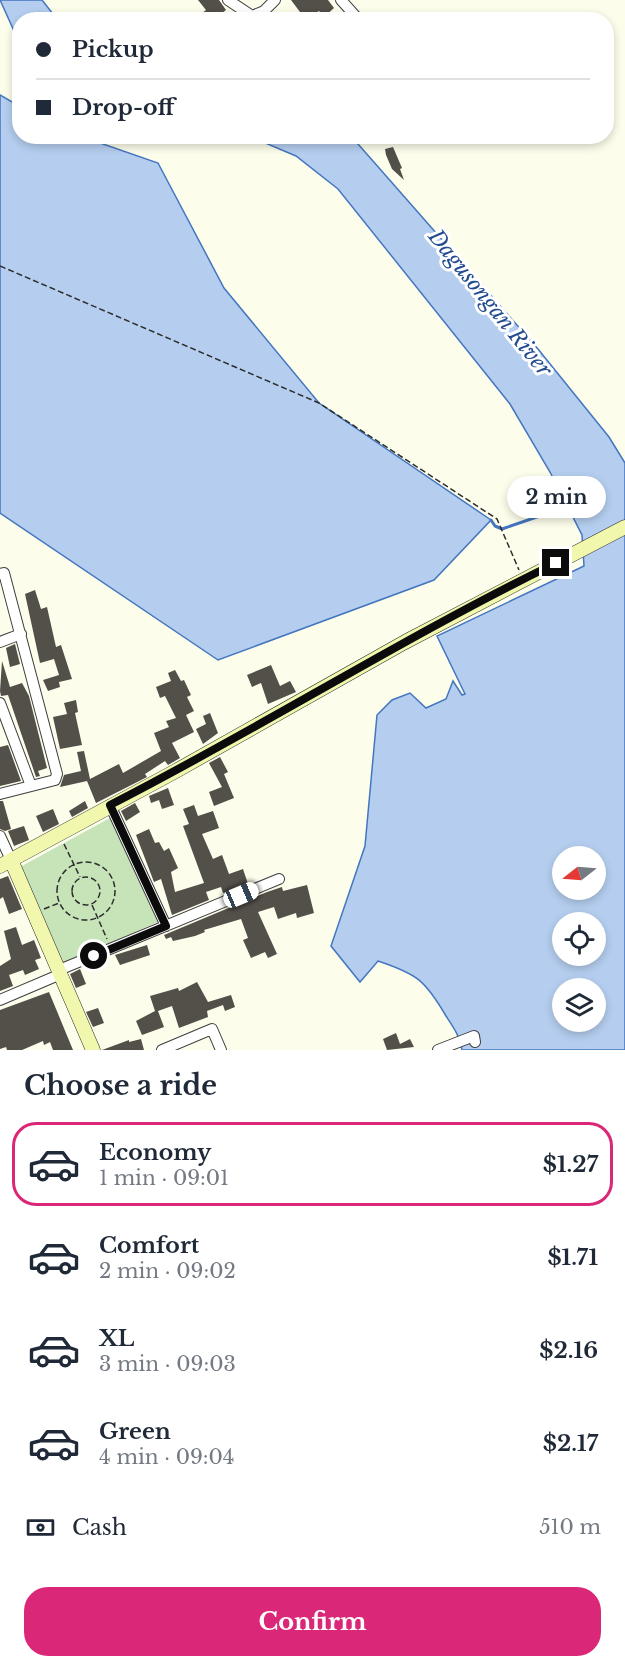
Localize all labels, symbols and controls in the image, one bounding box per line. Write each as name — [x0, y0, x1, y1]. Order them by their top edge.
text: Pickup — [72, 36, 154, 63]
text: Drop-off — [72, 94, 174, 121]
water label: Dagusongan River — [422, 223, 558, 383]
callout: 2 min — [506, 476, 606, 518]
text: 2 min — [525, 485, 588, 509]
route end — [542, 549, 569, 576]
north arrow — [552, 846, 606, 900]
map controls — [552, 846, 606, 1032]
car — [221, 880, 261, 910]
button: locate — [552, 912, 606, 966]
route start — [80, 942, 107, 969]
button: layers — [552, 978, 606, 1032]
text: Choose a ride — [24, 1069, 217, 1102]
icon: car — [27, 1137, 81, 1191]
text: Economy — [99, 1139, 211, 1166]
text: $1.27 — [543, 1151, 598, 1178]
text: 1 min · 09:01 — [99, 1166, 229, 1190]
icon: car — [27, 1230, 81, 1284]
text: Comfort — [99, 1232, 199, 1259]
text: $1.71 — [547, 1244, 598, 1271]
text: 2 min · 09:02 — [99, 1259, 236, 1283]
icon: car — [27, 1323, 81, 1377]
text: XL — [99, 1325, 134, 1352]
text: $2.16 — [539, 1337, 598, 1364]
text: 3 min · 09:03 — [99, 1352, 236, 1376]
icon: car — [27, 1416, 81, 1470]
text: Green — [99, 1418, 171, 1445]
text: $2.17 — [543, 1430, 598, 1457]
text: 4 min · 09:04 — [99, 1445, 235, 1469]
icon: cash — [24, 1511, 57, 1544]
text: Cash — [72, 1514, 127, 1541]
text: 510 m — [539, 1515, 601, 1539]
button: Confirm — [24, 1587, 601, 1656]

